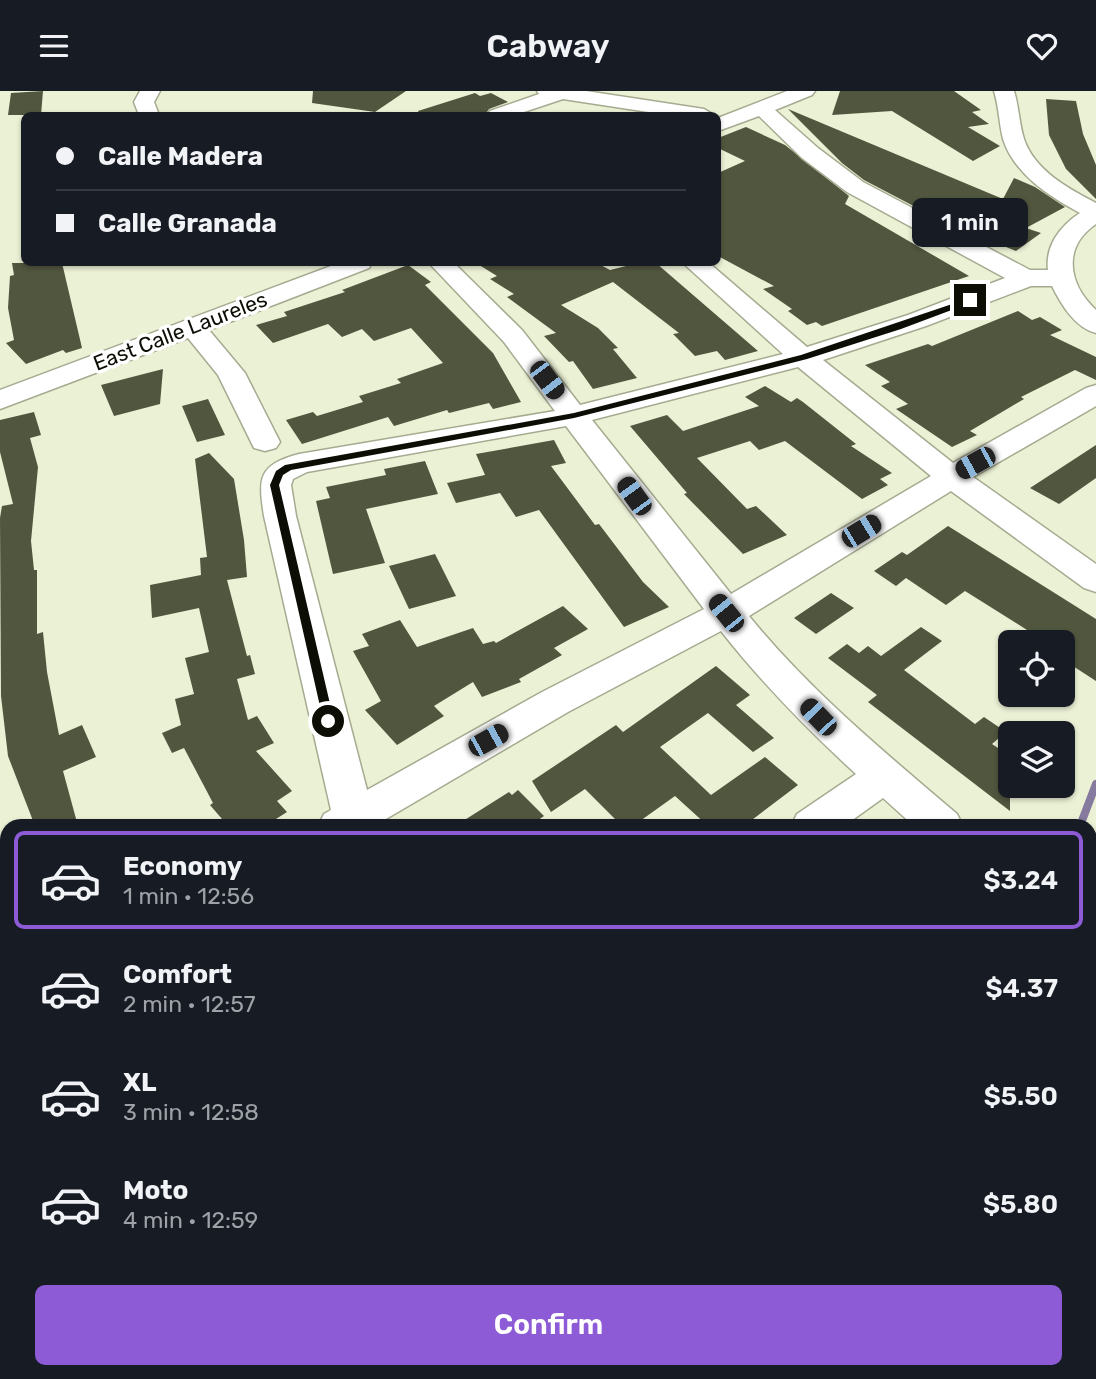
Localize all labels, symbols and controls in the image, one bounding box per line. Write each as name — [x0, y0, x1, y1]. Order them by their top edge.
icon: menu — [35, 27, 73, 65]
text: Cabway — [487, 27, 609, 65]
icon: heart — [1023, 27, 1061, 65]
text: Calle Madera — [98, 141, 263, 172]
callout: 1 min — [912, 199, 1028, 247]
text: Calle Granada — [98, 208, 277, 239]
text: 1 min — [941, 208, 999, 236]
route end — [954, 284, 986, 316]
street label: East Calle Laureles — [90, 286, 270, 376]
car — [526, 357, 569, 403]
car — [952, 444, 999, 482]
car — [614, 473, 655, 519]
car — [838, 511, 885, 551]
car — [705, 590, 748, 636]
map controls — [998, 630, 1075, 798]
button: locate — [998, 630, 1075, 707]
car — [796, 695, 841, 739]
route start — [312, 705, 344, 737]
car — [465, 721, 512, 759]
button: layers — [998, 721, 1075, 798]
icon: car — [39, 849, 102, 912]
text: Economy — [123, 851, 242, 882]
text: $3.24 — [983, 865, 1058, 896]
text: 1 min · 12:56 — [123, 882, 254, 910]
icon: car — [39, 957, 102, 1020]
text: Comfort — [123, 959, 232, 990]
text: $4.37 — [985, 973, 1058, 1004]
text: 2 min · 12:57 — [123, 990, 256, 1018]
icon: car — [39, 1065, 102, 1128]
text: XL — [123, 1067, 156, 1098]
text: $5.50 — [984, 1081, 1058, 1112]
text: 3 min · 12:58 — [123, 1098, 259, 1126]
icon: car — [39, 1173, 102, 1236]
text: Moto — [123, 1175, 188, 1206]
text: $5.80 — [983, 1189, 1058, 1220]
text: 4 min · 12:59 — [123, 1206, 258, 1234]
button: Confirm — [35, 1285, 1062, 1365]

